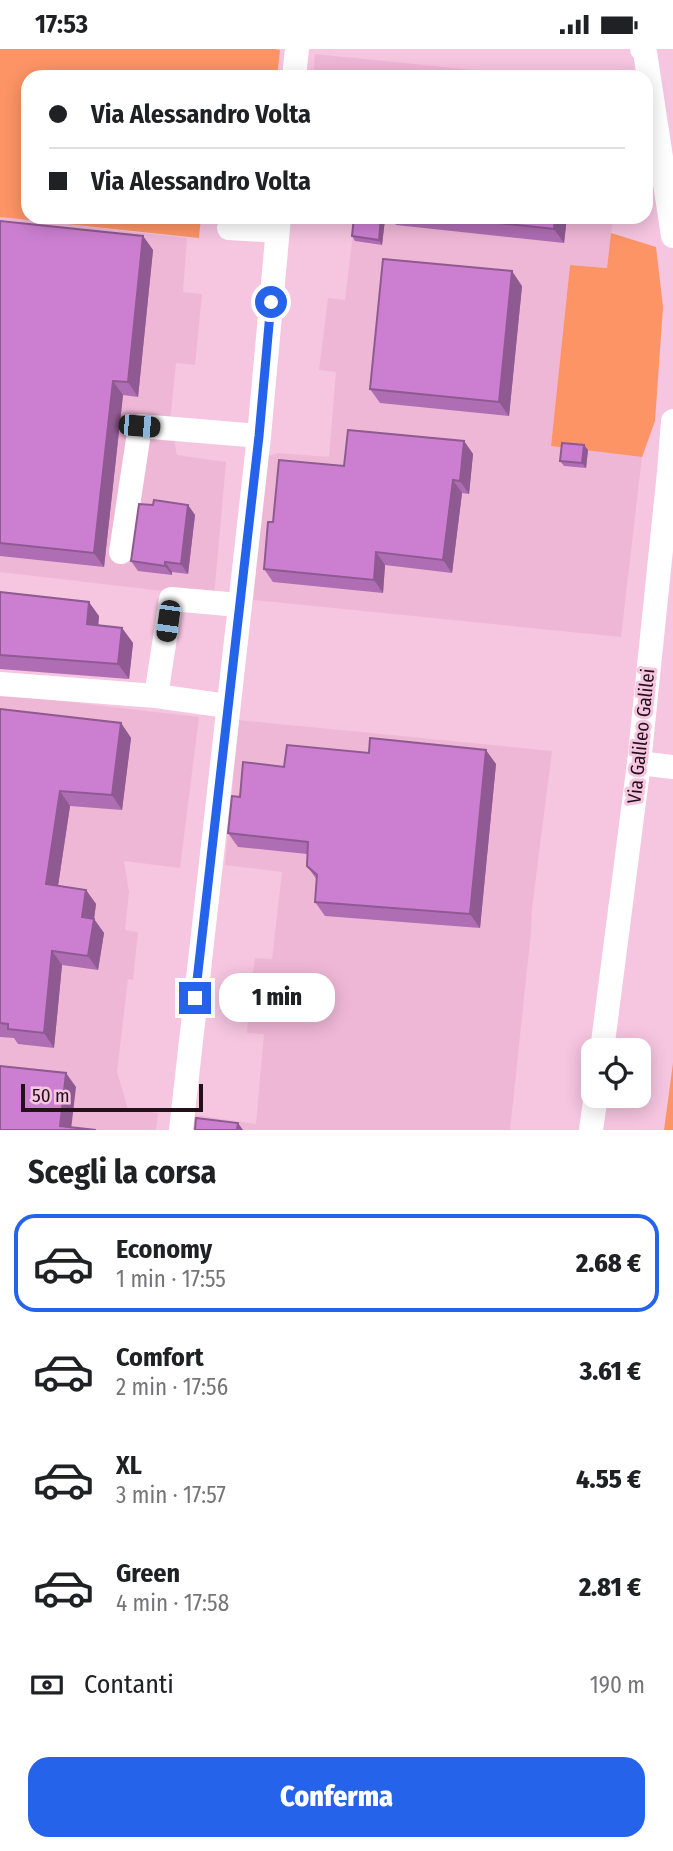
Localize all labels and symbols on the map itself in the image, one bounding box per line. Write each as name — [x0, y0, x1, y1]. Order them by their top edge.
route start — [255, 286, 287, 318]
car — [118, 414, 161, 438]
car — [155, 599, 182, 643]
street label: Via Galileo Galilei — [622, 667, 660, 805]
callout: 1 min — [220, 974, 335, 1023]
route end — [179, 982, 211, 1014]
scale bar — [21, 1081, 203, 1113]

